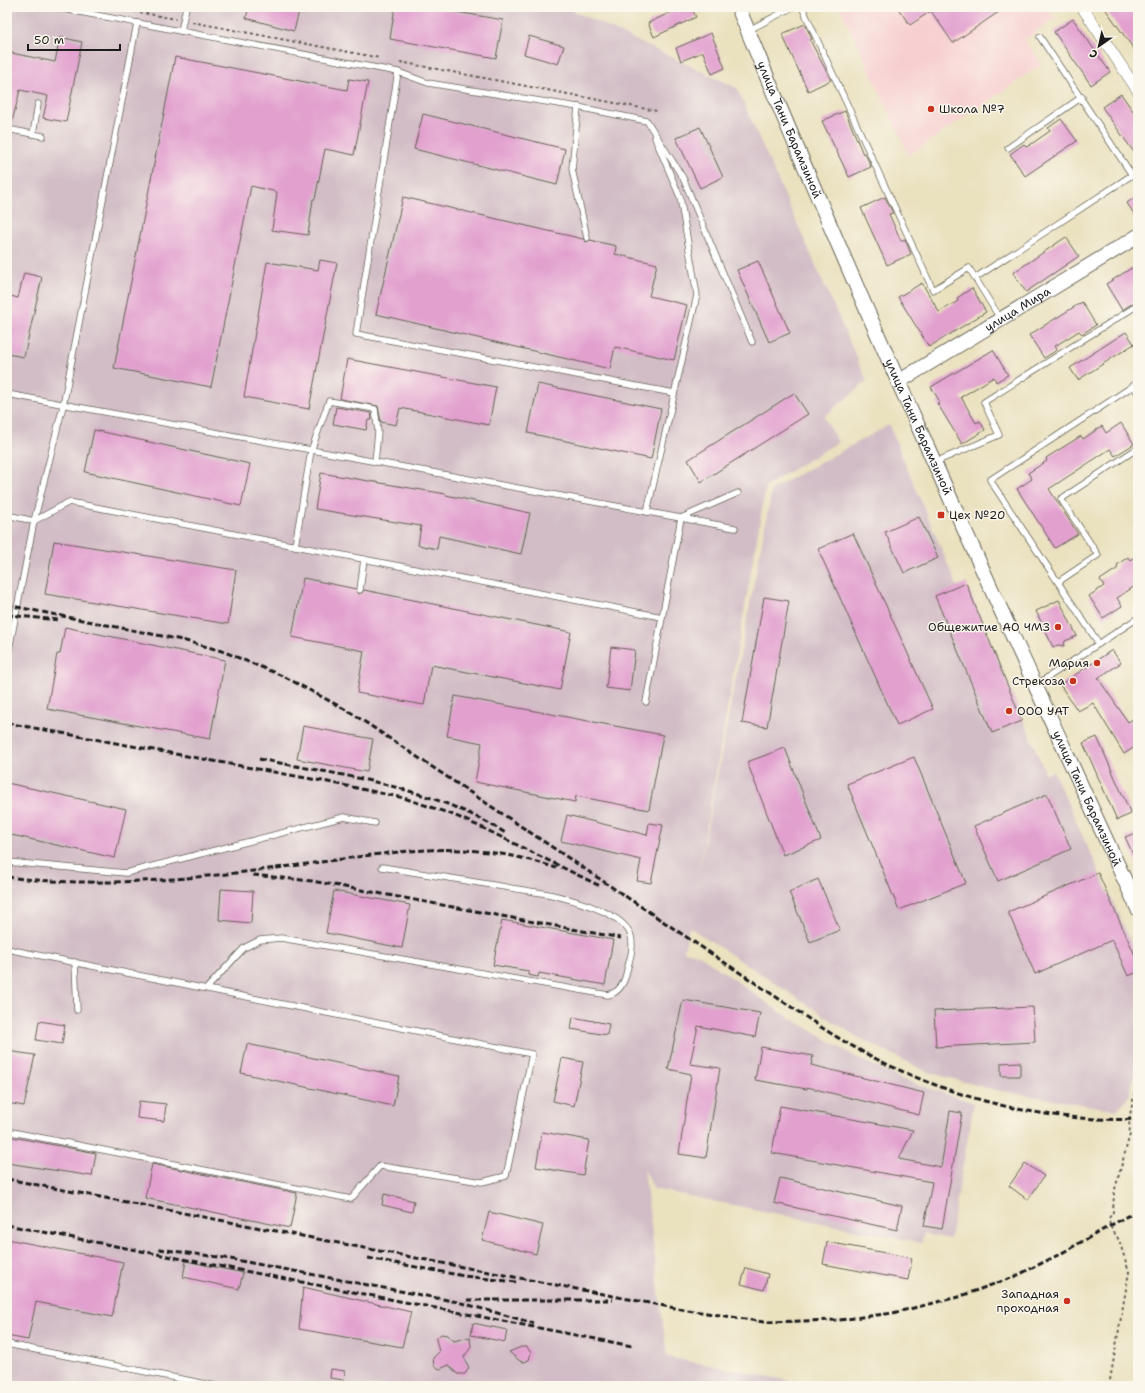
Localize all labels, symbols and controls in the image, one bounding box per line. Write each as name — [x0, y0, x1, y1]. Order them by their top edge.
scale bar — [28, 26, 120, 52]
north arrow — [1079, 26, 1119, 66]
text: 50 m — [34, 32, 64, 48]
text: С — [1086, 46, 1101, 62]
street label: улица Тани Барамзиной — [753, 59, 826, 201]
place label: Школа №7 — [939, 101, 1005, 117]
marker: Школа №7 — [926, 104, 936, 114]
street label: улица Мира — [982, 283, 1054, 335]
street label: улица Тани Барамзиной — [881, 356, 956, 498]
place label: Цех №20 — [949, 507, 1006, 523]
marker: Цех №20 — [936, 510, 946, 520]
place label: Общежитие АО ЧМЗ — [928, 619, 1050, 635]
marker: Общежитие АО ЧМЗ — [1053, 622, 1063, 632]
place label: Мария — [1049, 655, 1089, 671]
marker: Мария — [1092, 658, 1102, 668]
place label: Стрекоза — [1012, 673, 1066, 689]
marker: Стрекоза — [1068, 676, 1078, 686]
place label: ООО УАТ — [1017, 703, 1070, 719]
marker: ООО УАТ — [1004, 706, 1014, 716]
street label: улица Тани Барамзиной — [1049, 728, 1125, 869]
place label: Западная проходная — [997, 1286, 1059, 1316]
marker: Западная проходная — [1062, 1296, 1072, 1306]

